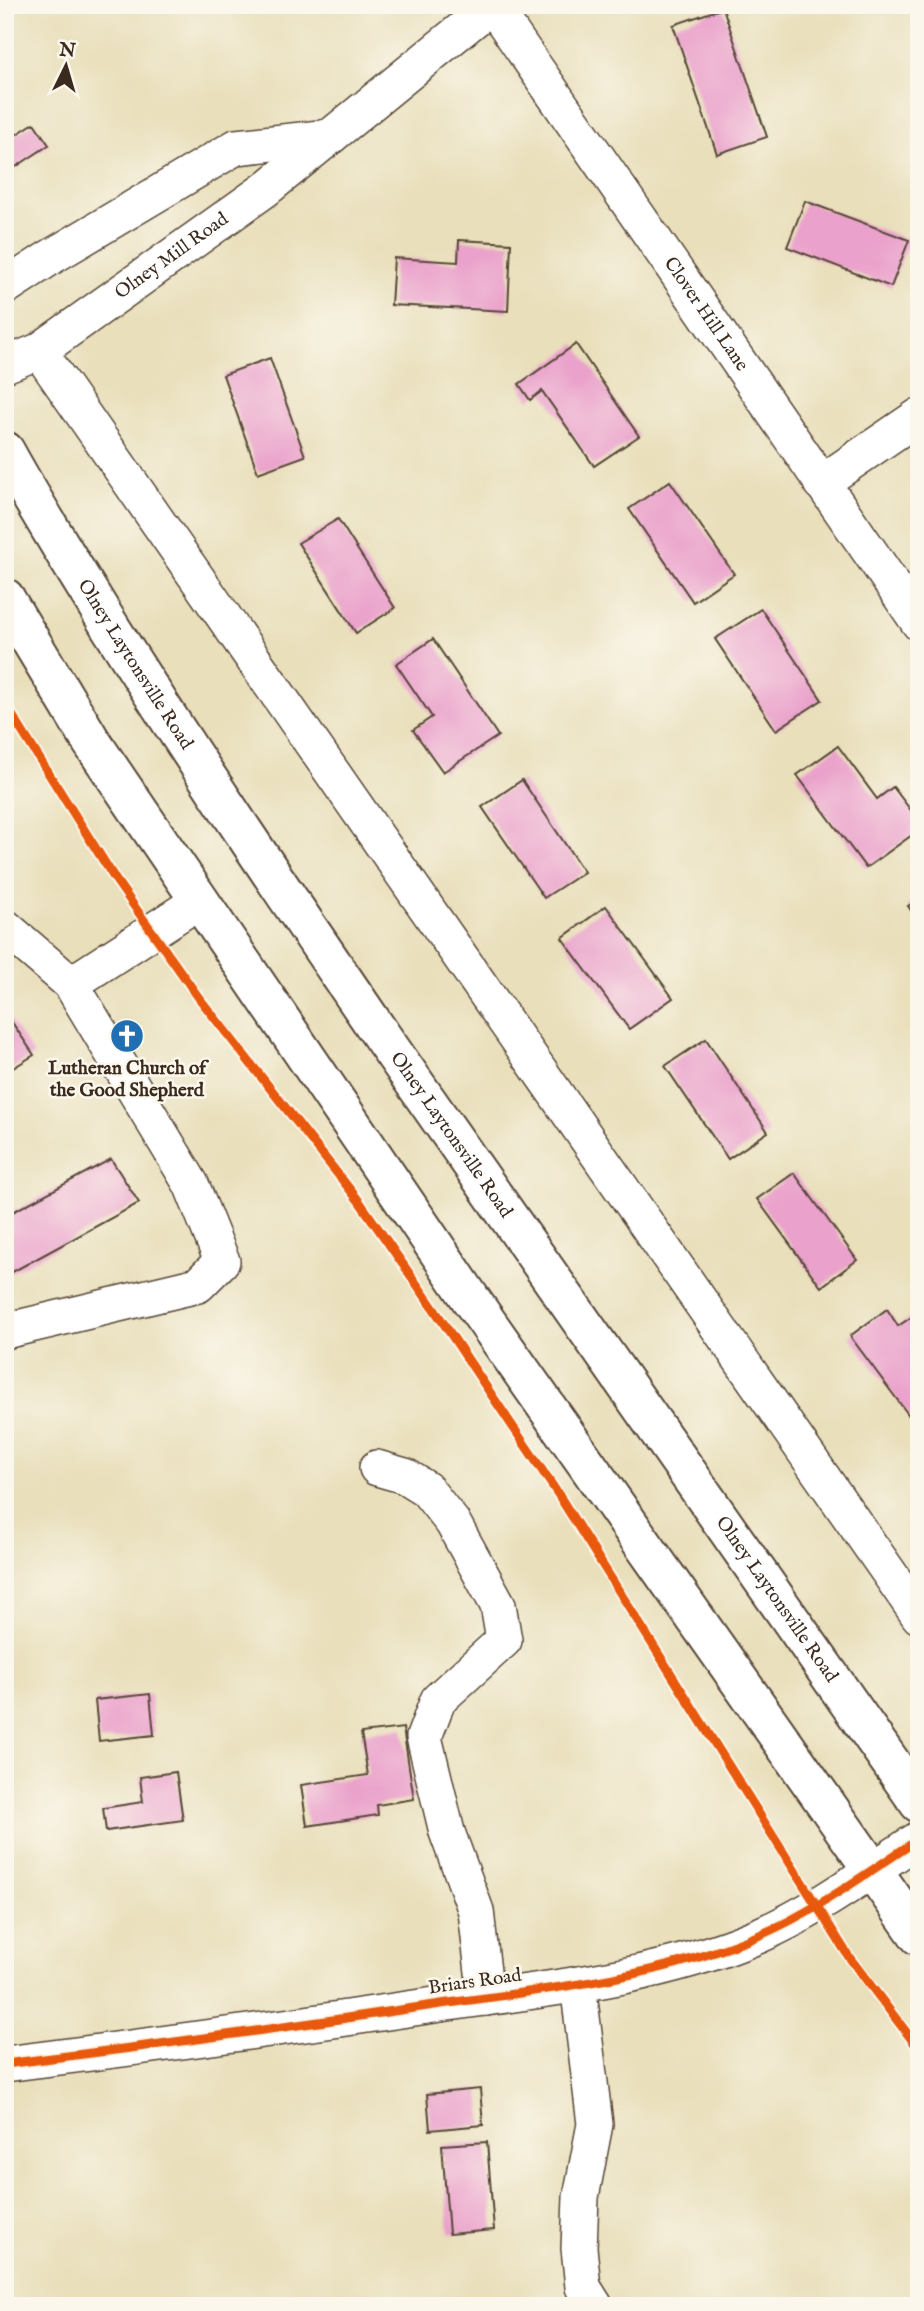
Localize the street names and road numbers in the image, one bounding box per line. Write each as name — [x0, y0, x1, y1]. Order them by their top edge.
street label: Olney Mill Road — [110, 207, 234, 305]
street label: Clover Hill Lane — [658, 253, 754, 376]
street label: Olney Laytonsville Road — [72, 575, 198, 755]
street label: Olney Laytonsville Road — [385, 1047, 518, 1224]
street label: Olney Laytonsville Road — [710, 1512, 843, 1688]
street label: Briars Road — [427, 1963, 524, 2000]

